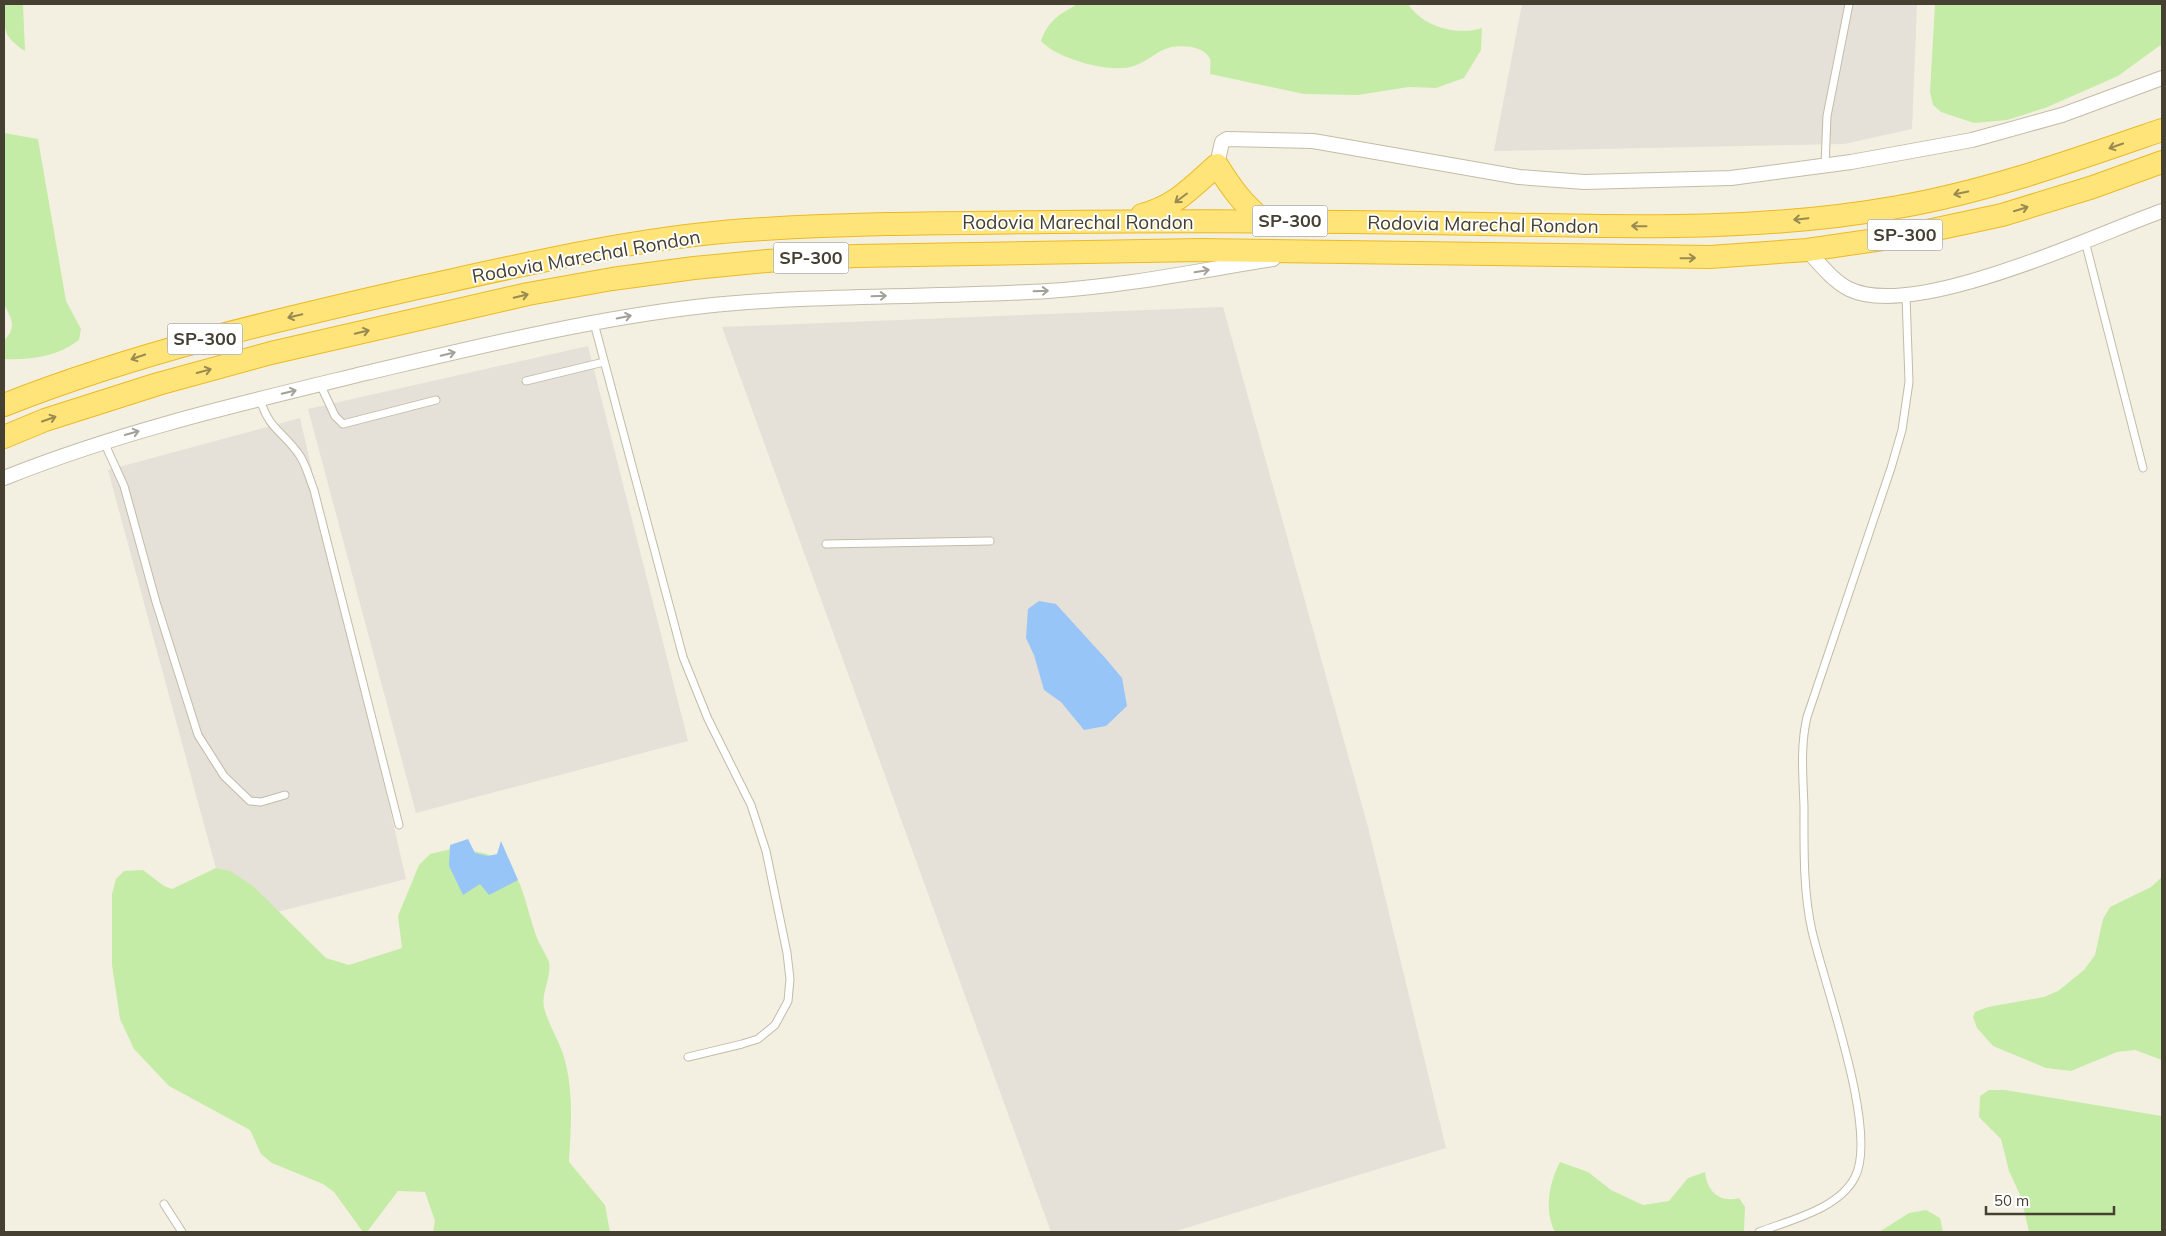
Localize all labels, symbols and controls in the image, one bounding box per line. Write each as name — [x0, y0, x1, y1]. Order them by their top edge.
one-way arrow — [2109, 142, 2125, 151]
one-way arrow — [1953, 189, 1969, 198]
one-way arrow — [1175, 192, 1188, 203]
one-way arrow — [2013, 203, 2029, 213]
road number: SP-300 — [1252, 206, 1328, 237]
street label: Rodovia Marechal Rondon — [962, 210, 1194, 234]
street label: Rodovia Marechal Rondon — [1367, 210, 1599, 238]
one-way arrow — [1793, 214, 1809, 224]
road number: SP-300 — [1868, 220, 1942, 250]
one-way arrow — [1631, 221, 1647, 231]
street label: Rodovia Marechal Rondon — [470, 224, 702, 288]
road number: SP-300 — [774, 242, 848, 274]
one-way arrow — [1680, 253, 1696, 263]
one-way arrow — [1194, 265, 1210, 275]
one-way arrow — [1033, 286, 1049, 295]
one-way arrow — [512, 291, 528, 300]
one-way arrow — [870, 292, 886, 301]
one-way arrow — [288, 311, 304, 321]
one-way arrow — [615, 312, 631, 322]
road number: SP-300 — [168, 324, 242, 354]
one-way arrow — [354, 327, 370, 336]
one-way arrow — [439, 349, 455, 358]
one-way arrow — [131, 353, 147, 363]
one-way arrow — [196, 366, 212, 375]
one-way arrow — [281, 387, 297, 396]
one-way arrow — [41, 414, 56, 423]
one-way arrow — [124, 428, 140, 437]
scale bar — [1986, 1184, 2114, 1216]
text: 50 m — [1994, 1191, 2029, 1210]

